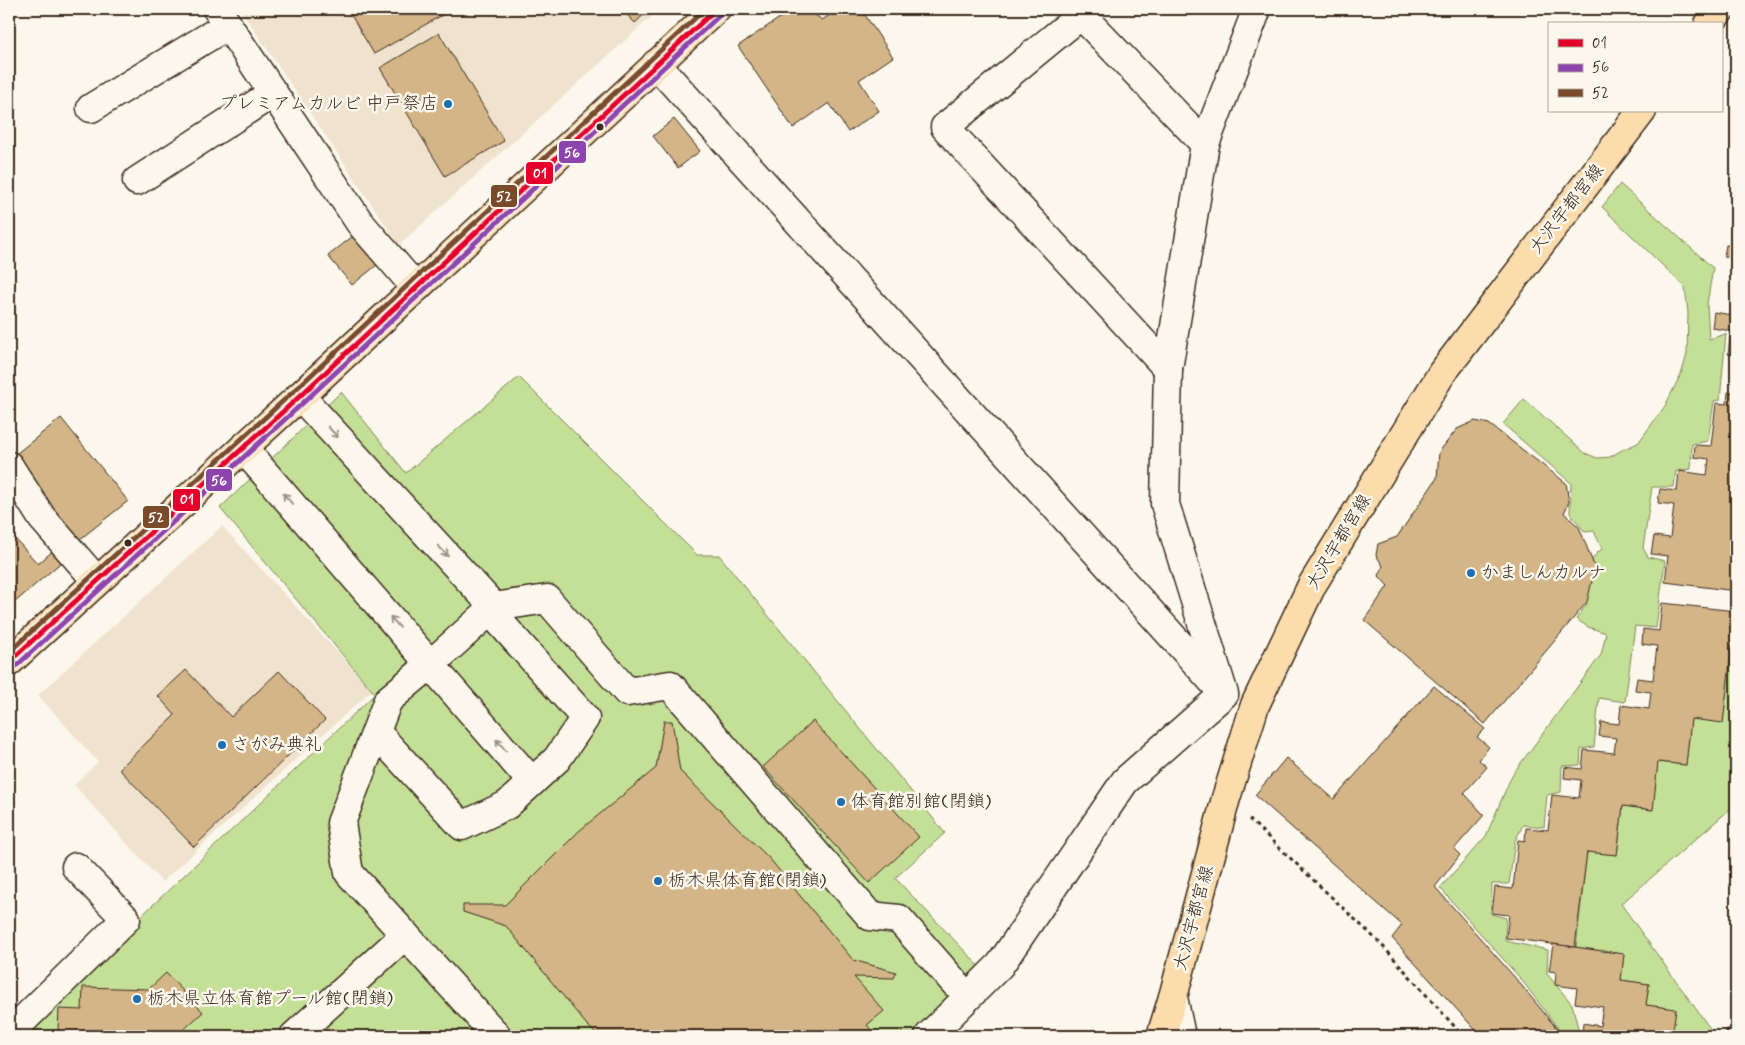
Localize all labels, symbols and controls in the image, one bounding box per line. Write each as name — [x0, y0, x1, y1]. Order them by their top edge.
legend — [1548, 22, 1722, 112]
text: 01 — [1592, 34, 1607, 54]
text: 56 — [1592, 58, 1609, 78]
text: 52 — [1592, 84, 1609, 104]
place label: プレミアムカルビ 中戸祭店 — [219, 92, 438, 116]
marker: プレミアムカルビ 中戸祭店 — [442, 98, 454, 110]
unlabelled marker — [595, 122, 605, 132]
line badge: 56 — [558, 140, 587, 164]
text: 56 — [564, 144, 580, 162]
street label: 大沢宇都宮線 — [1524, 159, 1610, 259]
line badge: 01 — [525, 161, 554, 185]
text: 01 — [533, 165, 547, 183]
line badge: 52 — [490, 184, 518, 208]
text: 52 — [496, 188, 512, 206]
one-way arrow — [327, 425, 339, 438]
line badge: 56 — [205, 468, 233, 492]
text: 56 — [211, 472, 227, 490]
line badge: 01 — [172, 488, 201, 512]
street label: 大沢宇都宮線 — [1301, 490, 1377, 594]
text: 01 — [180, 491, 194, 509]
one-way arrow — [282, 493, 294, 506]
line badge: 52 — [142, 505, 170, 529]
text: 52 — [148, 509, 164, 527]
unlabelled marker — [123, 538, 133, 548]
one-way arrow — [437, 545, 449, 558]
place label: かましんカルナ — [1481, 561, 1606, 585]
marker: かましんカルナ — [1465, 567, 1477, 579]
one-way arrow — [389, 616, 400, 629]
place label: さがみ典礼 — [232, 733, 322, 757]
marker: さがみ典礼 — [216, 739, 228, 751]
one-way arrow — [495, 739, 506, 752]
place label: 体育館別館(閉鎖) — [851, 790, 992, 814]
marker: 体育館別館(閉鎖) — [835, 796, 847, 808]
street label: 大沢宇都宮線 — [1168, 863, 1220, 973]
place label: 栃木県体育館(閉鎖) — [668, 869, 827, 893]
marker: 栃木県体育館(閉鎖) — [652, 875, 664, 887]
place label: 栃木県立体育館プール館(閉鎖) — [147, 987, 394, 1011]
marker: 栃木県立体育館プール館(閉鎖) — [131, 993, 143, 1005]

